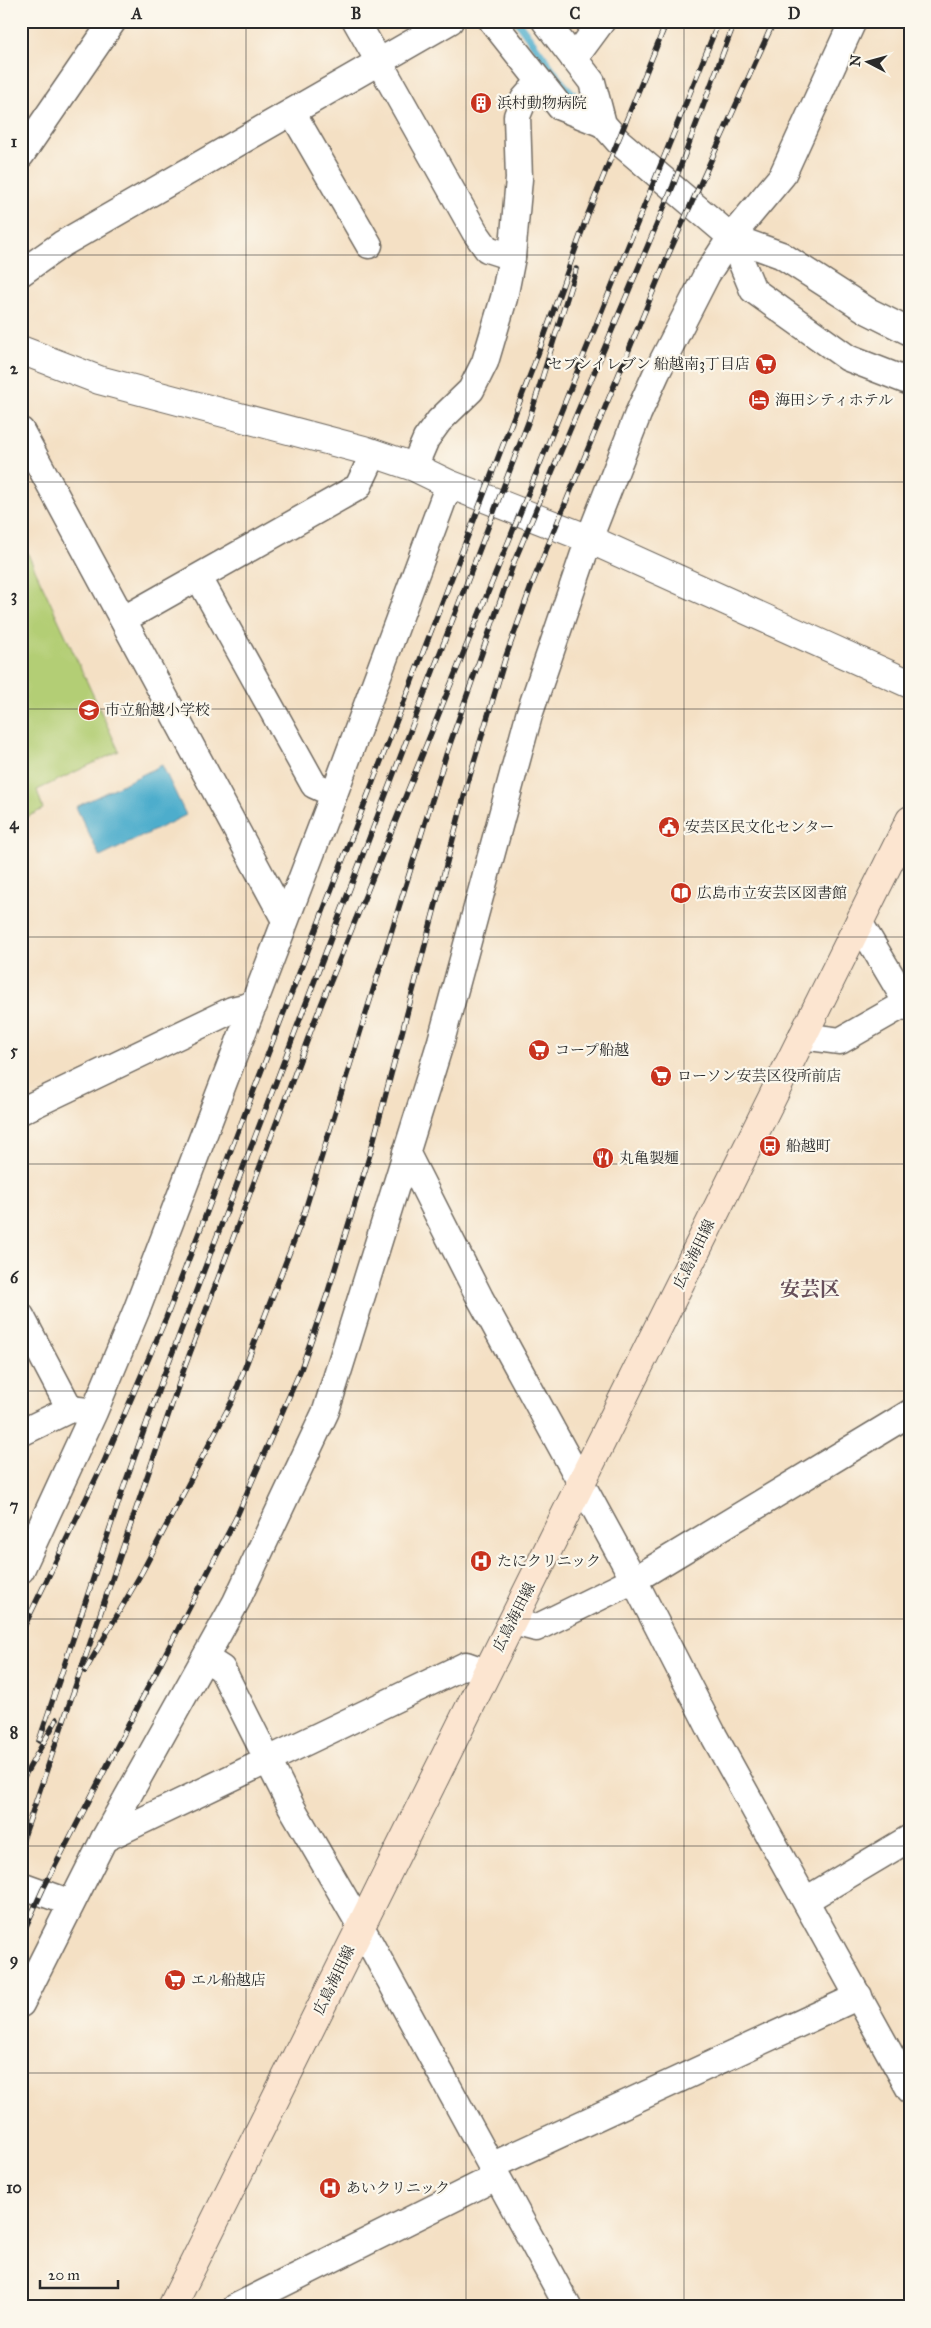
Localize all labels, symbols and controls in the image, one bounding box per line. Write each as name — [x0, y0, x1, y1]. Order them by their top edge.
text: A — [131, 4, 143, 23]
text: B — [351, 4, 361, 23]
text: C — [570, 4, 581, 23]
text: D — [788, 4, 801, 23]
north arrow — [844, 38, 894, 88]
text: N — [846, 54, 865, 67]
building icon: 浜村動物病院 — [469, 91, 493, 115]
place label: 浜村動物病院 — [497, 94, 587, 112]
text: 1 — [11, 132, 18, 151]
supermarket icon: セブンイレブン 船越南3丁目店 — [754, 352, 778, 376]
place label: セブンイレブン 船越南3丁目店 — [548, 355, 750, 373]
text: 2 — [10, 359, 19, 378]
hotel icon: 海田シティホテル — [747, 388, 771, 412]
place label: 海田シティホテル — [775, 391, 893, 409]
text: 3 — [11, 586, 17, 606]
school or university icon: 市立船越小学校 — [77, 698, 101, 722]
place label: 市立船越小学校 — [105, 701, 210, 719]
text: 4 — [10, 814, 20, 834]
public building icon: 安芸区民文化センター — [657, 815, 681, 839]
place label: 安芸区民文化センター — [685, 818, 834, 836]
library icon: 広島市立安芸区図書館 — [669, 881, 693, 905]
place label: 広島市立安芸区図書館 — [697, 884, 847, 902]
supermarket icon: コープ船越 — [527, 1038, 551, 1062]
text: 5 — [10, 1041, 18, 1060]
place label: コープ船越 — [555, 1041, 629, 1059]
supermarket icon: ローソン安芸区役所前店 — [649, 1064, 673, 1088]
place label: ローソン安芸区役所前店 — [677, 1067, 841, 1085]
bus stop icon: 船越町 — [758, 1134, 782, 1158]
place label: 船越町 — [786, 1137, 831, 1155]
restaurant icon: 丸亀製麺 — [591, 1146, 615, 1170]
place label: 丸亀製麺 — [619, 1149, 679, 1167]
street label: 広島海田線 — [669, 1216, 719, 1292]
text: 6 — [10, 1268, 19, 1287]
district label: 安芸区 — [780, 1277, 840, 1301]
text: 7 — [10, 1496, 19, 1515]
hospital icon: たにクリニック — [469, 1549, 493, 1573]
place label: たにクリニック — [497, 1552, 601, 1570]
street label: 広島海田線 — [489, 1579, 539, 1655]
text: 8 — [10, 1723, 18, 1742]
street label: 広島海田線 — [309, 1942, 359, 2018]
text: 9 — [10, 1950, 18, 1970]
supermarket icon: エル船越店 — [163, 1968, 187, 1992]
place label: エル船越店 — [191, 1971, 266, 1989]
hospital icon: あいクリニック — [318, 2176, 342, 2200]
text: 10 — [6, 2178, 22, 2197]
place label: あいクリニック — [346, 2179, 450, 2197]
scale bar — [40, 2258, 118, 2290]
text: 20 m — [48, 2266, 80, 2284]

